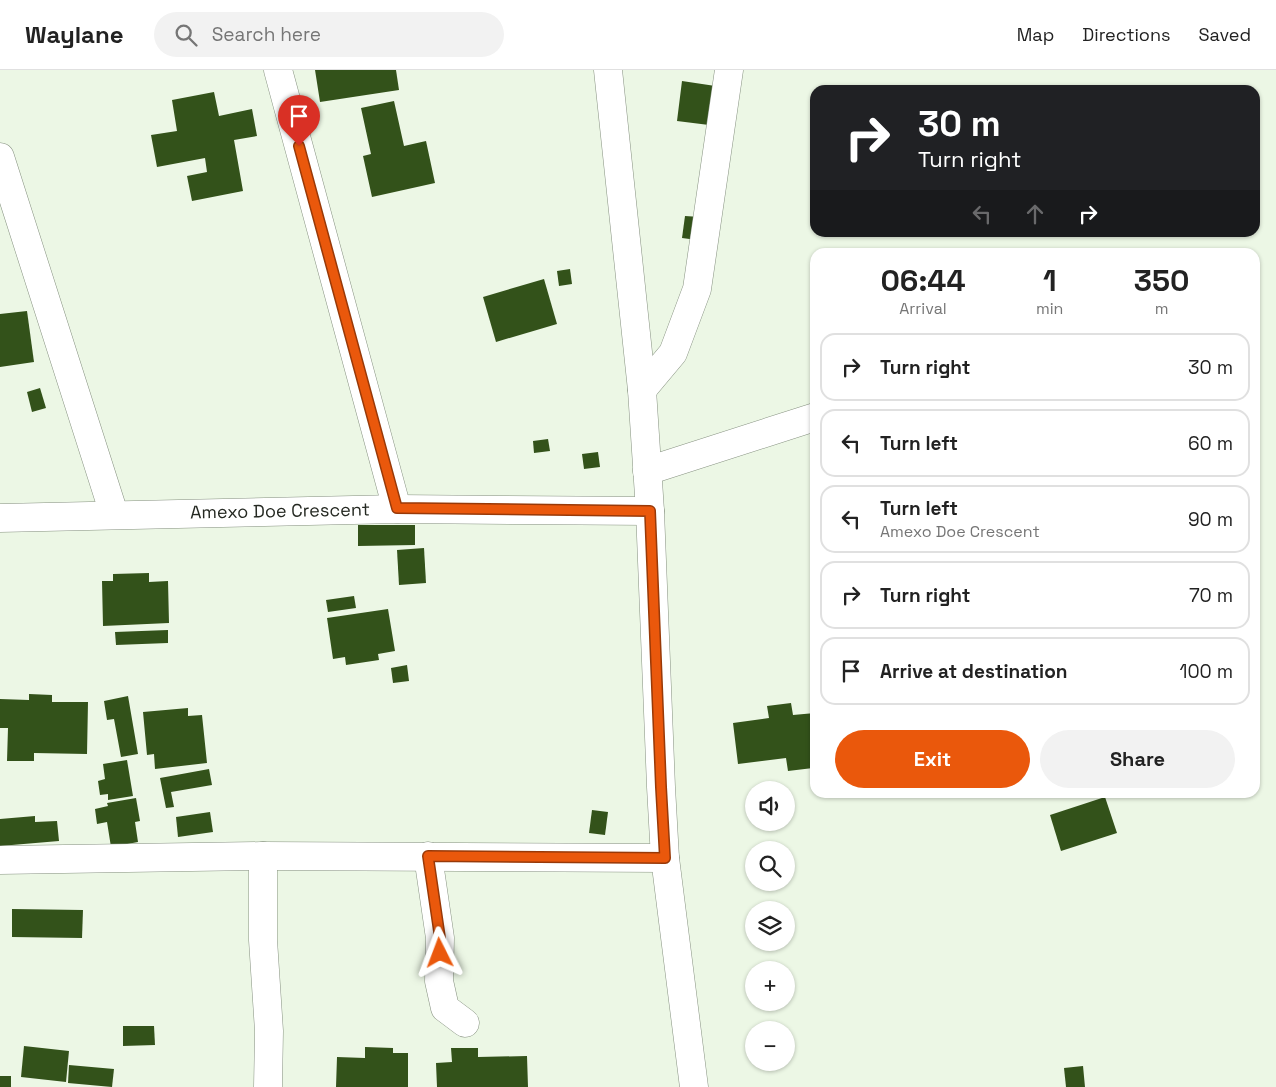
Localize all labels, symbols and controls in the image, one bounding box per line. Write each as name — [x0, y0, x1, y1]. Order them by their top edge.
search box — [154, 12, 504, 57]
text: Waylane — [25, 19, 124, 50]
icon: search — [172, 21, 200, 49]
text: Search here — [212, 22, 321, 47]
text: Map — [1017, 23, 1054, 46]
text: Directions — [1082, 23, 1171, 46]
text: Saved — [1199, 23, 1251, 46]
pin — [278, 95, 320, 146]
icon: arrive — [285, 102, 313, 130]
text: 30 m — [918, 102, 1001, 146]
icon: right — [835, 105, 900, 170]
text: Turn right — [918, 145, 1021, 173]
icon: left — [968, 200, 996, 228]
icon: ahead — [1021, 200, 1049, 228]
icon: right — [1074, 200, 1102, 228]
text: 06:44 — [880, 261, 966, 300]
text: 1 — [1043, 261, 1056, 300]
text: 350 — [1134, 261, 1190, 300]
text: Arrival — [899, 298, 947, 319]
text: min — [1036, 298, 1063, 319]
text: m — [1155, 298, 1169, 319]
icon: right — [837, 353, 865, 381]
text: Turn right — [880, 355, 970, 380]
text: 30 m — [1188, 355, 1233, 380]
icon: left — [837, 429, 865, 457]
text: Turn left — [880, 431, 958, 456]
text: 60 m — [1188, 431, 1233, 456]
text: Turn left — [880, 496, 958, 521]
street label: Amexo Doe Crescent — [190, 497, 370, 524]
icon: left — [837, 505, 865, 533]
text: 90 m — [1188, 507, 1233, 532]
text: Amexo Doe Crescent — [880, 521, 1040, 542]
icon: right — [837, 581, 865, 609]
text: Turn right — [880, 583, 970, 608]
text: 70 m — [1189, 583, 1233, 608]
icon: arrive — [837, 657, 865, 685]
text: Arrive at destination — [880, 659, 1068, 684]
text: 100 m — [1179, 659, 1233, 684]
button: Exit — [835, 730, 1030, 788]
button: Share — [1040, 730, 1235, 788]
map controls — [745, 781, 795, 1071]
button: sound — [745, 781, 795, 831]
button: search — [745, 841, 795, 891]
button: layers — [745, 901, 795, 951]
position arrow — [413, 926, 465, 978]
button: + — [745, 961, 795, 1011]
button: − — [745, 1021, 795, 1071]

